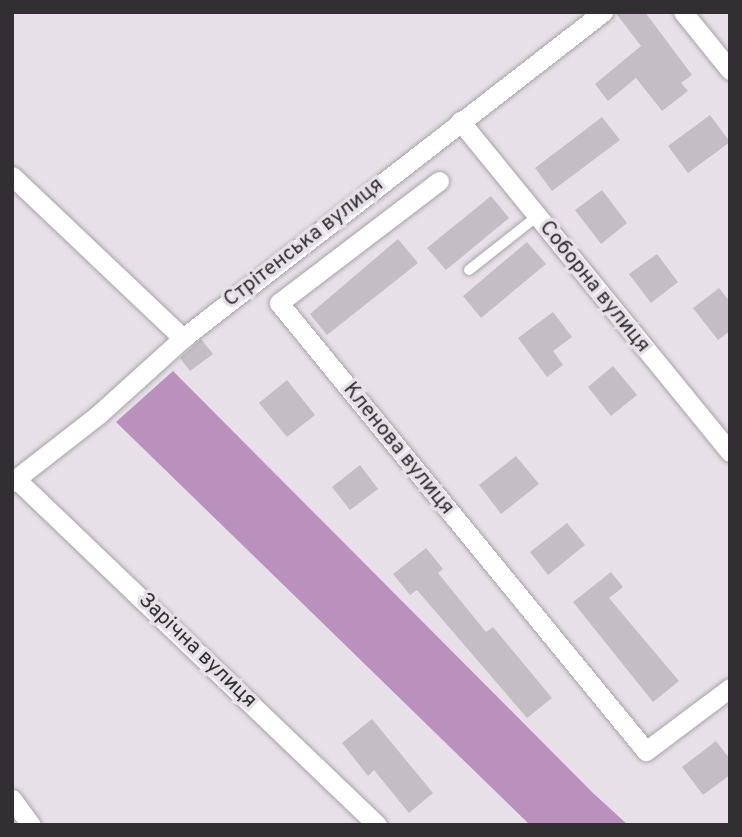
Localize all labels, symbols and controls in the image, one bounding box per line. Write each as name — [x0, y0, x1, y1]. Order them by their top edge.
street label: Стрітенська вулиця — [219, 173, 389, 313]
street label: Соборна вулиця — [533, 216, 655, 358]
street label: Кленова вулиця — [337, 378, 459, 520]
street label: Зарічна вулиця — [133, 588, 261, 714]

